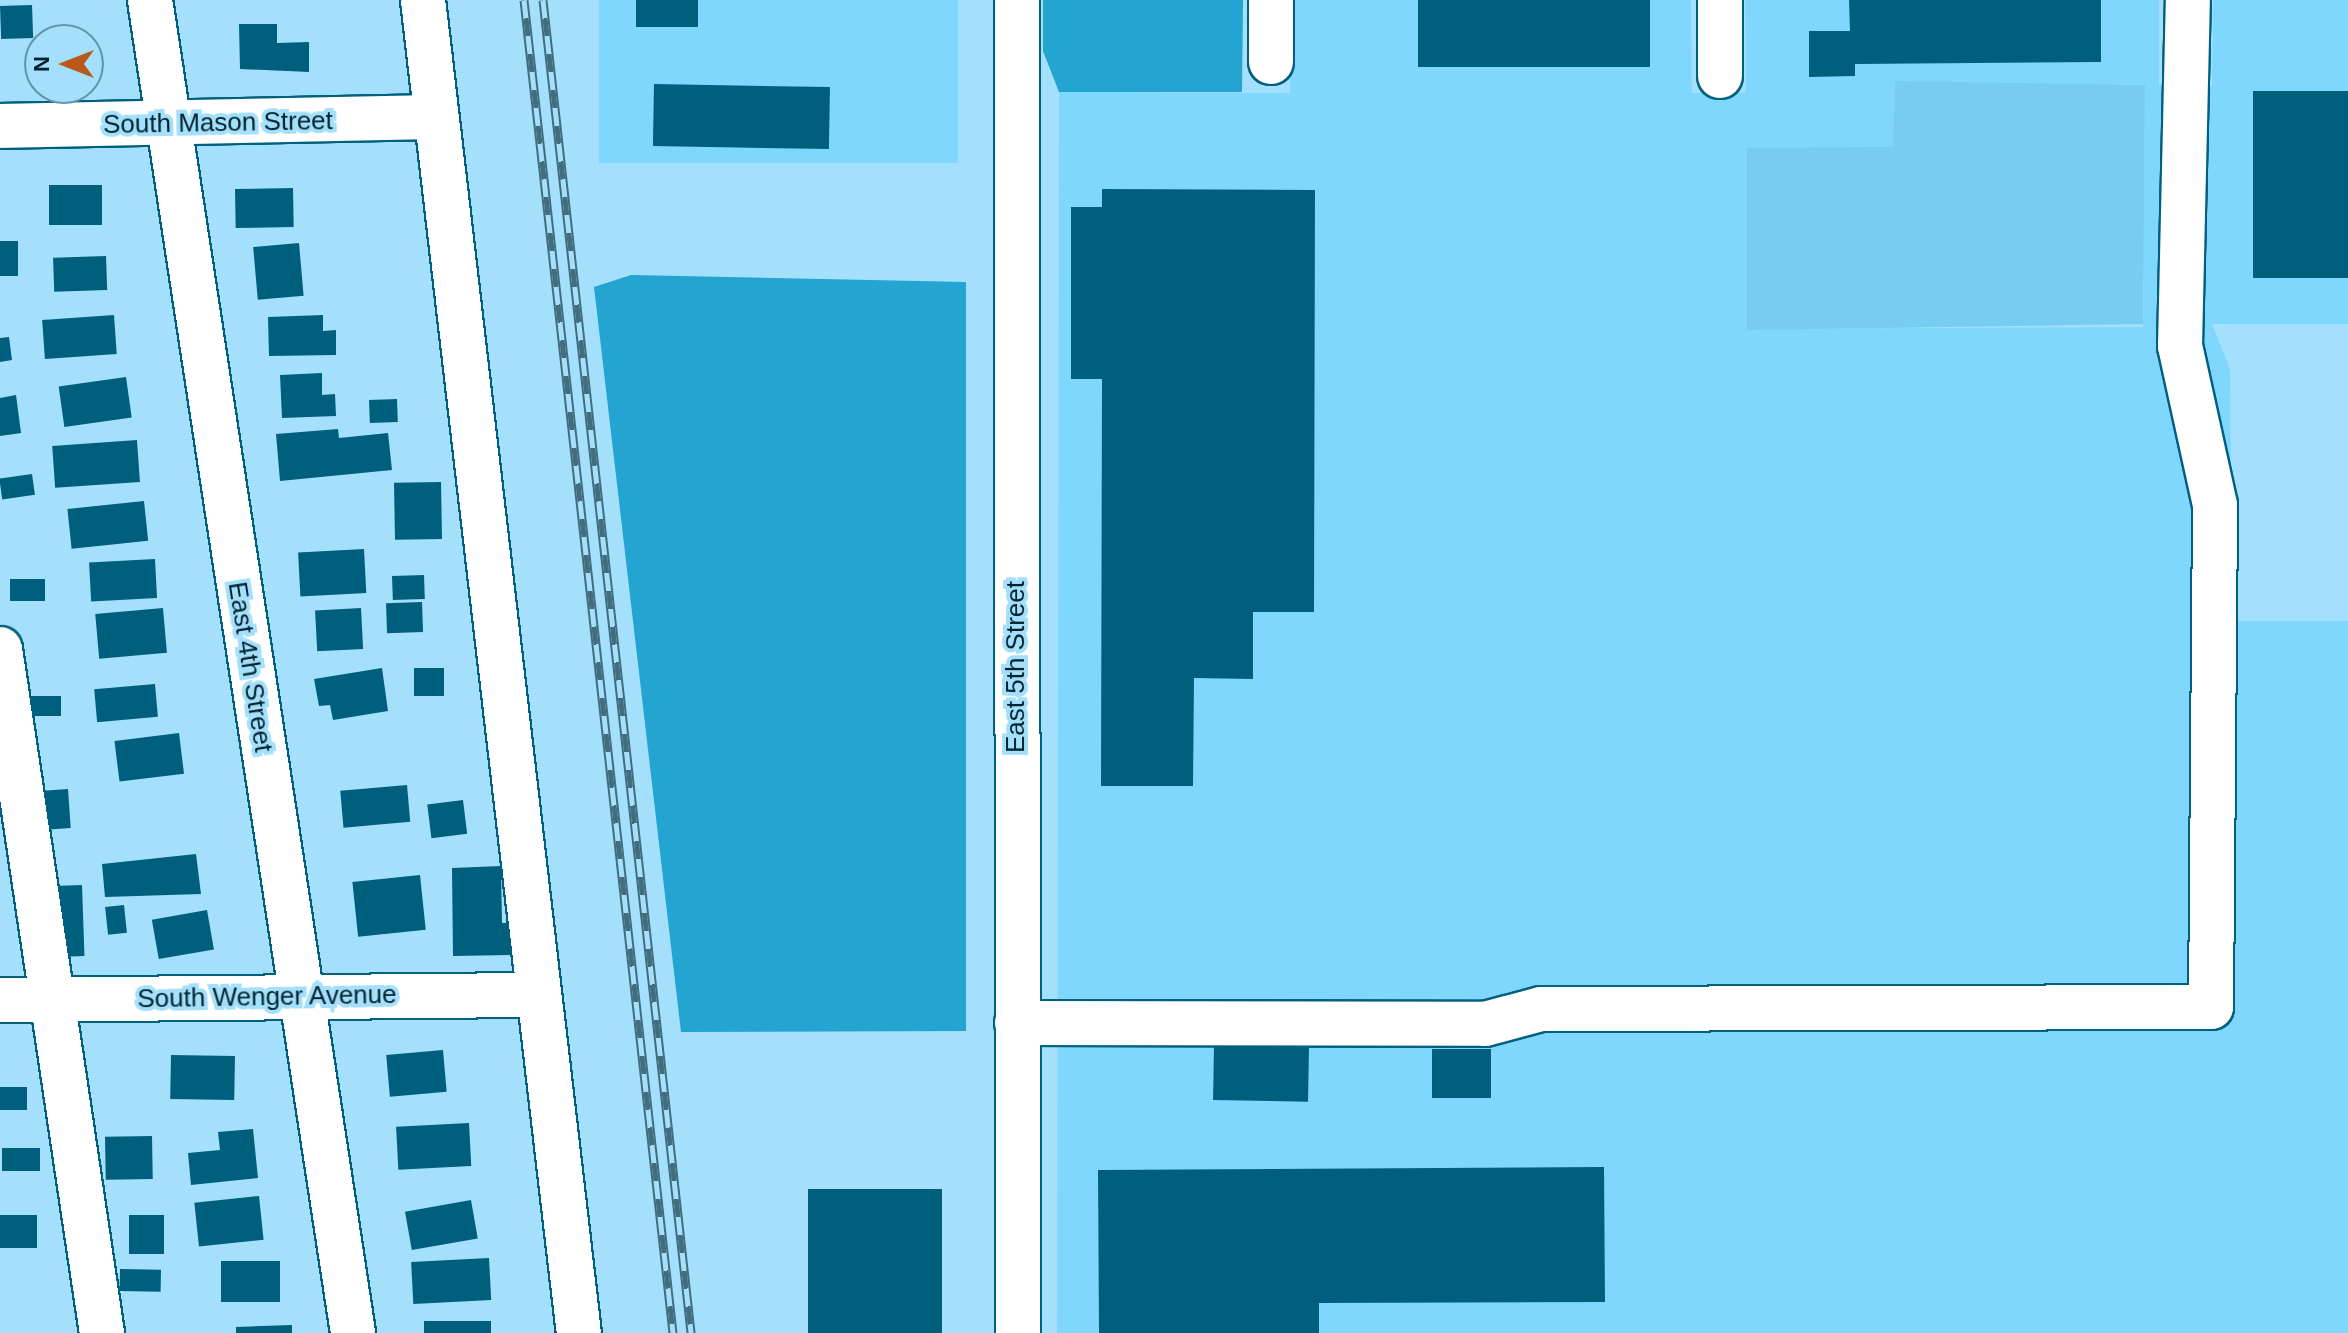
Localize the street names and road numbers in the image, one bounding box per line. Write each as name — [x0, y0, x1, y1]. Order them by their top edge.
street label: South Mason Street — [103, 105, 333, 141]
street label: East 4th Street — [221, 580, 279, 754]
street label: East 5th Street — [1000, 581, 1032, 753]
street label: South Wenger Avenue — [136, 979, 398, 1015]

